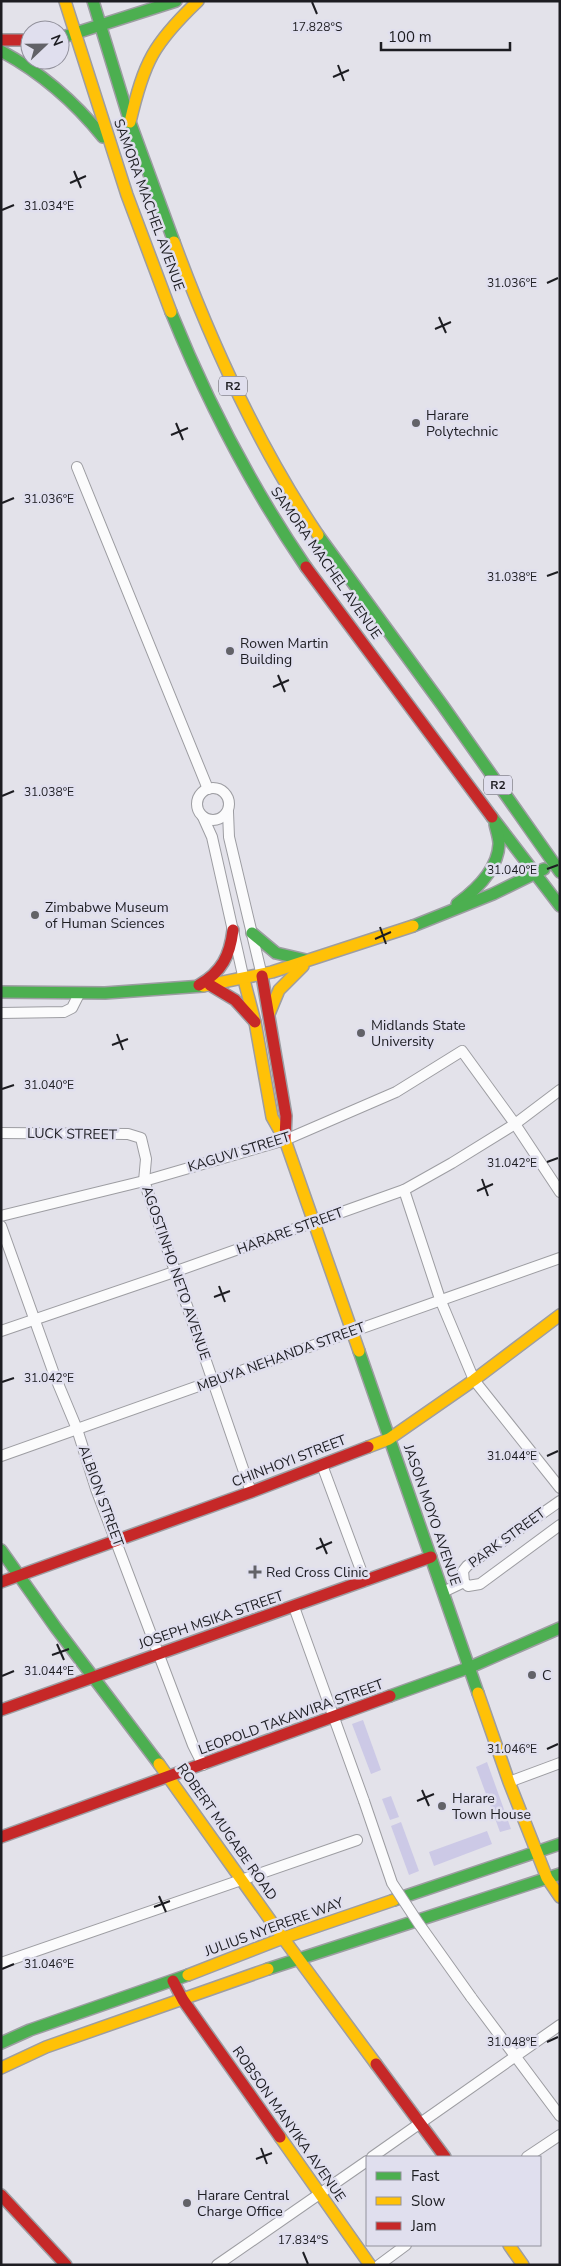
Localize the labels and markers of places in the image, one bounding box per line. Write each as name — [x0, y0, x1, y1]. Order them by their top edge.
place label: Harare Polytechnic — [426, 406, 499, 441]
marker: Harare Polytechnic — [410, 417, 422, 429]
place label: Rowen Martin Building — [240, 634, 328, 669]
marker: Rowen Martin Building — [224, 645, 236, 657]
place label: Zimbabwe Museum of Human Sciences — [45, 898, 169, 933]
marker: Zimbabwe Museum of Human Sciences — [29, 909, 41, 921]
place label: Midlands State University — [371, 1016, 466, 1051]
marker: Midlands State University — [355, 1027, 367, 1039]
place label: Red Cross Clinic — [266, 1563, 369, 1582]
marker: Red Cross Clinic — [248, 1565, 262, 1579]
place label: C — [542, 1666, 551, 1685]
marker: C — [526, 1669, 538, 1681]
place label: Harare Town House — [452, 1789, 531, 1824]
marker: Harare Town House — [436, 1800, 448, 1812]
place label: Harare Central Charge Office — [197, 2186, 290, 2221]
marker: Harare Central Charge Office — [181, 2197, 193, 2209]

